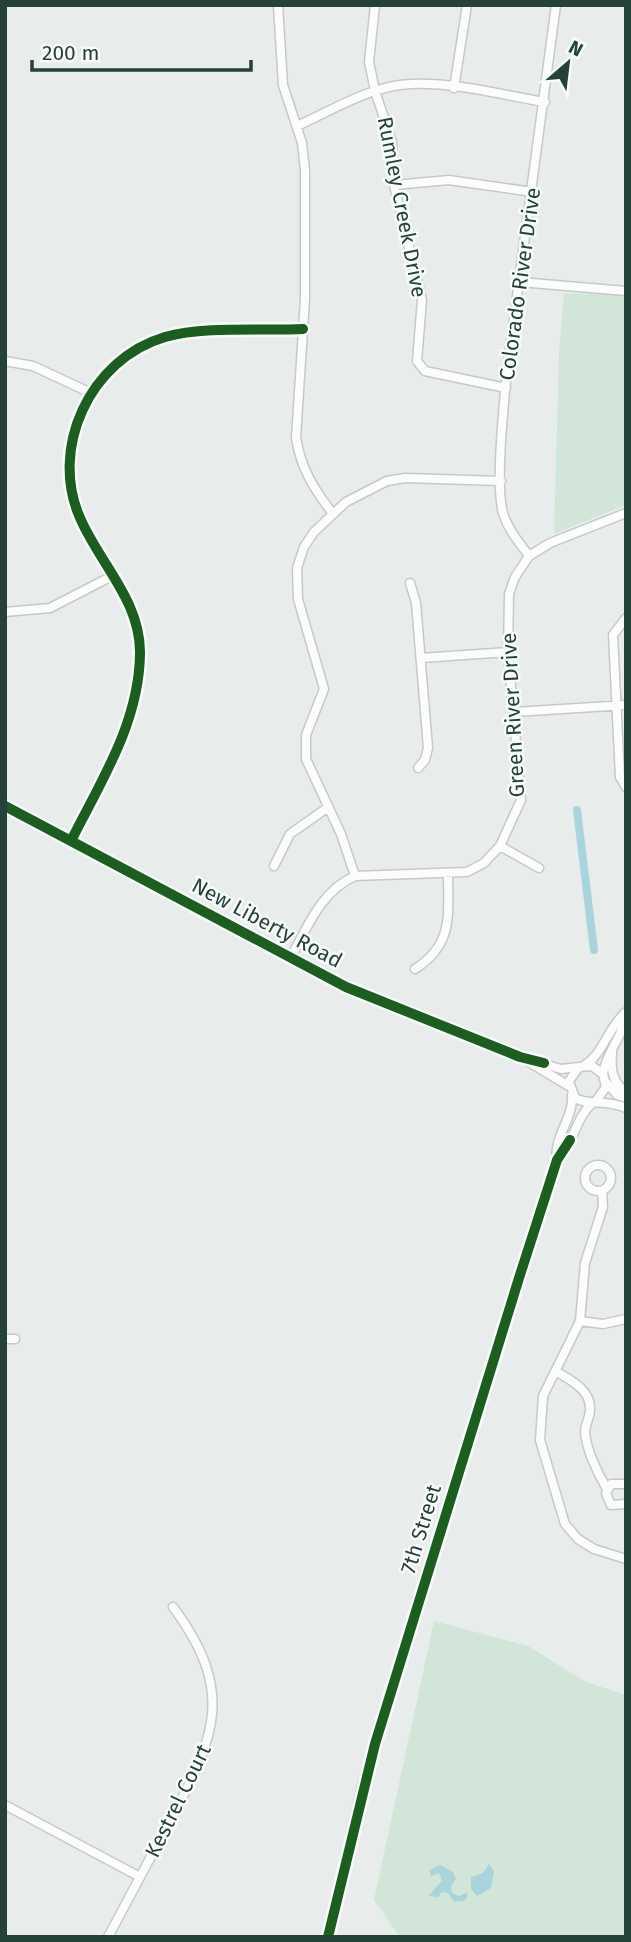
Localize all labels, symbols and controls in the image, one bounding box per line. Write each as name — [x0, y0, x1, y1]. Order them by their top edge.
scale bar — [32, 28, 250, 72]
north arrow — [533, 28, 603, 98]
text: N — [565, 35, 587, 62]
text: 200 m — [42, 40, 99, 66]
street label: Rumley Creek Drive — [372, 114, 432, 300]
street label: Colorado River Drive — [494, 186, 546, 382]
street label: Green River Drive — [496, 632, 530, 798]
street label: New Liberty Road — [187, 872, 347, 974]
street label: 7th Street — [395, 1481, 447, 1577]
street label: Kestrel Court — [139, 1740, 217, 1862]

